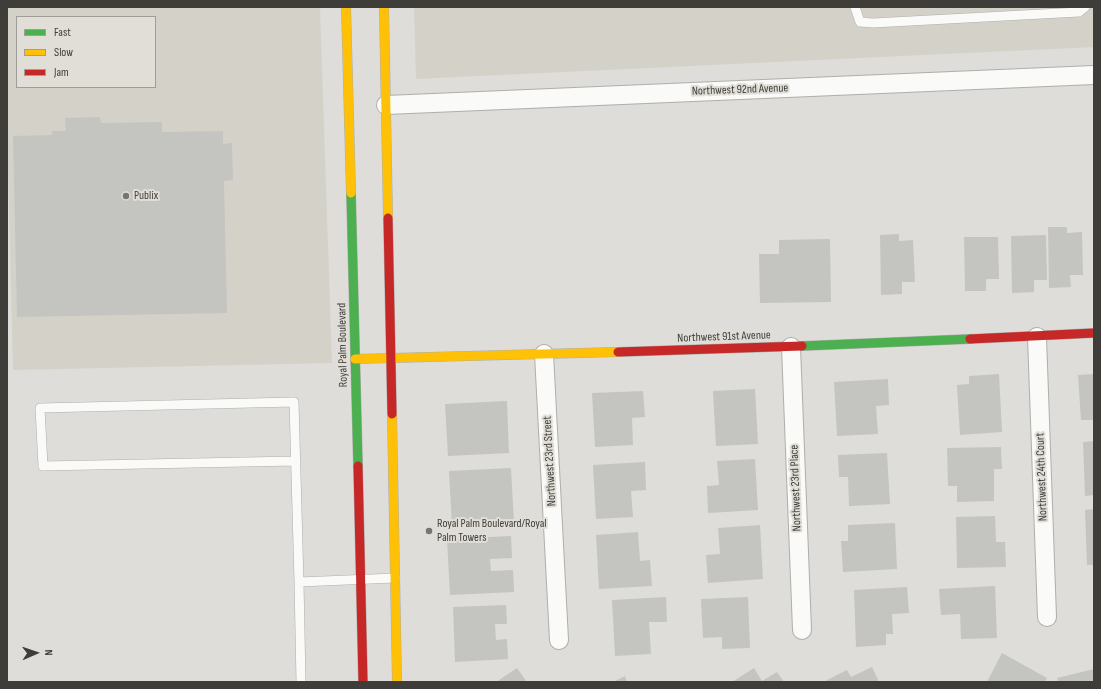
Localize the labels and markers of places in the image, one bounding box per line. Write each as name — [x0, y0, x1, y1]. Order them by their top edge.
place label: Publix — [134, 189, 158, 203]
marker: Publix — [121, 191, 131, 201]
place label: Royal Palm Boulevard/Royal Palm Towers — [437, 517, 547, 545]
marker: Royal Palm Boulevard/Royal Palm Towers — [424, 526, 434, 536]

